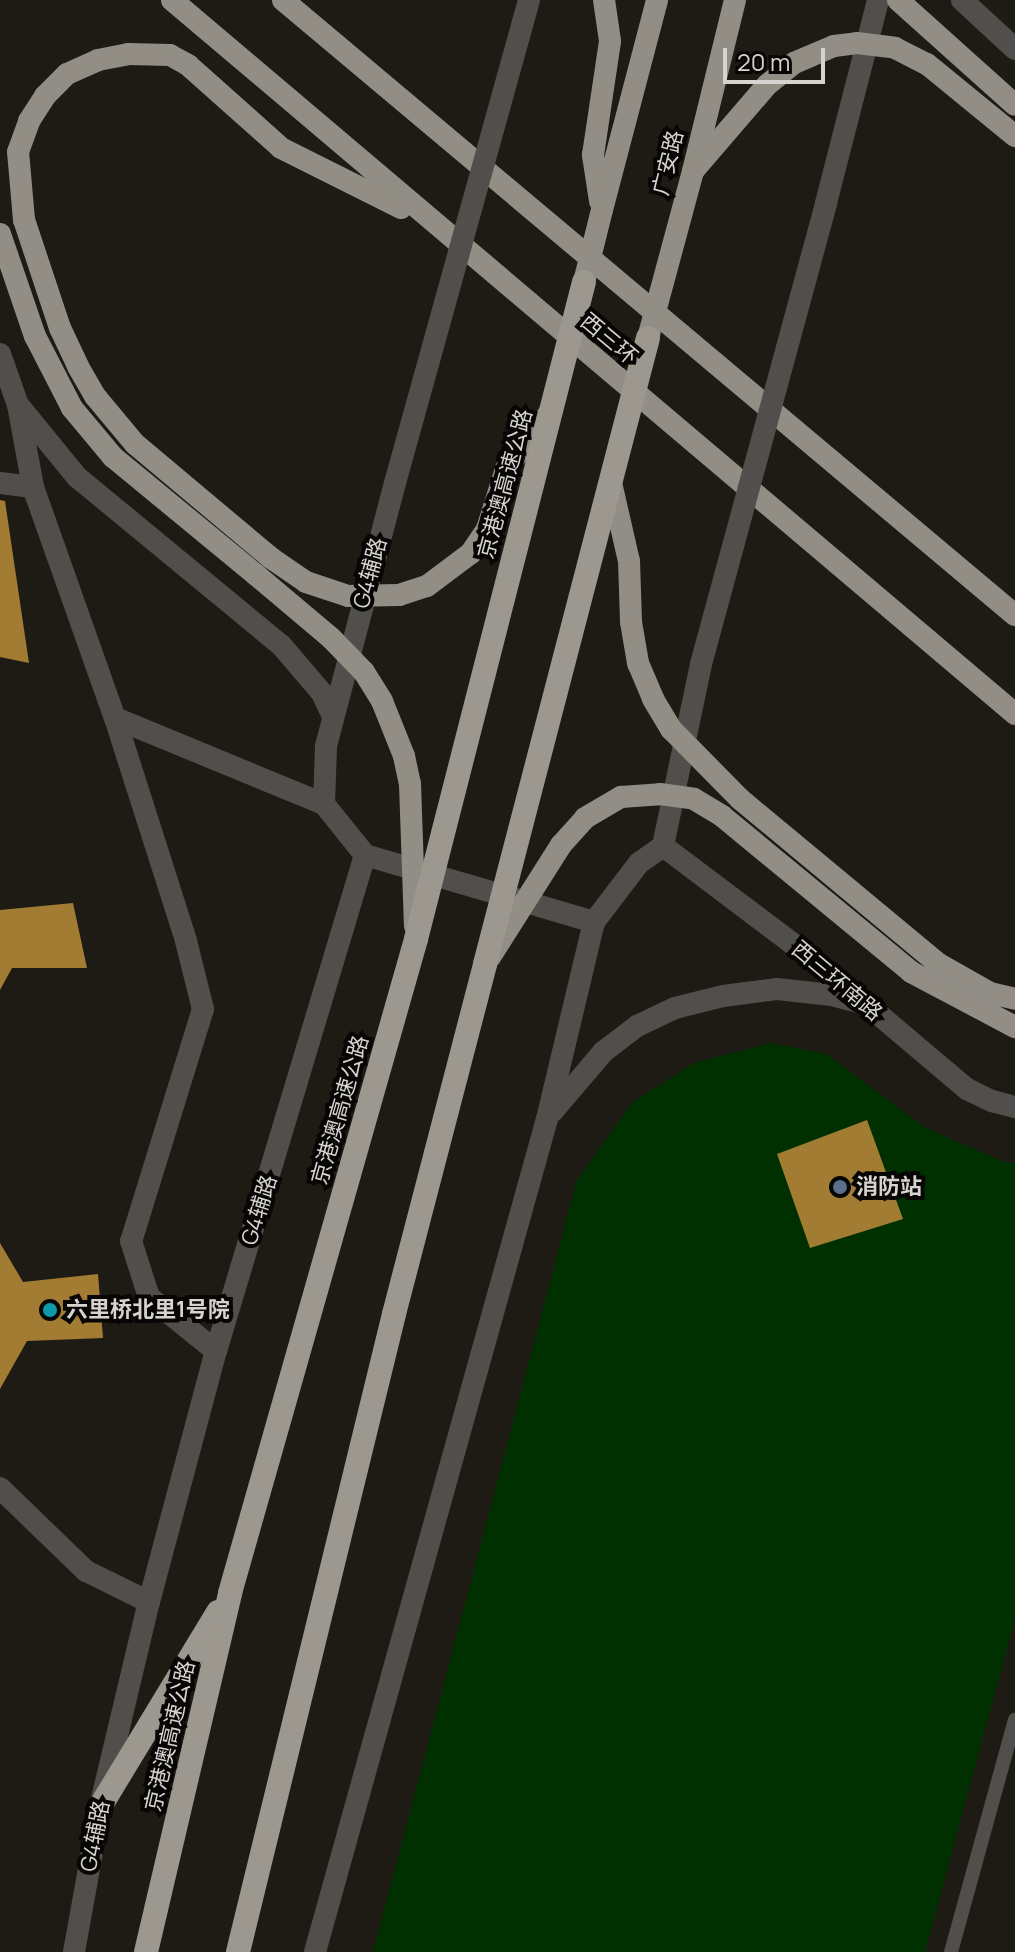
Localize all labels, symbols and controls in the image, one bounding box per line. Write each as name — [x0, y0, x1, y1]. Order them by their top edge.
scale bar — [727, 32, 829, 82]
text: 20 m — [737, 45, 790, 78]
street label: 广安路 — [647, 128, 689, 198]
street label: 西三环 — [575, 308, 643, 370]
street label: 京港澳高速公路 — [472, 406, 538, 562]
street label: G4辅路 — [348, 535, 392, 611]
street label: 西三环南路 — [786, 936, 888, 1026]
street label: 京港澳高速公路 — [306, 1032, 374, 1188]
street label: G4辅路 — [236, 1172, 282, 1248]
place label: 消防站 — [856, 1174, 922, 1200]
marker: 消防站 — [831, 1178, 849, 1196]
place label: 六里桥北里1号院 — [66, 1297, 230, 1323]
marker: 六里桥北里1号院 — [41, 1301, 59, 1319]
street label: 京港澳高速公路 — [140, 1658, 200, 1814]
street label: G4辅路 — [75, 1798, 115, 1874]

